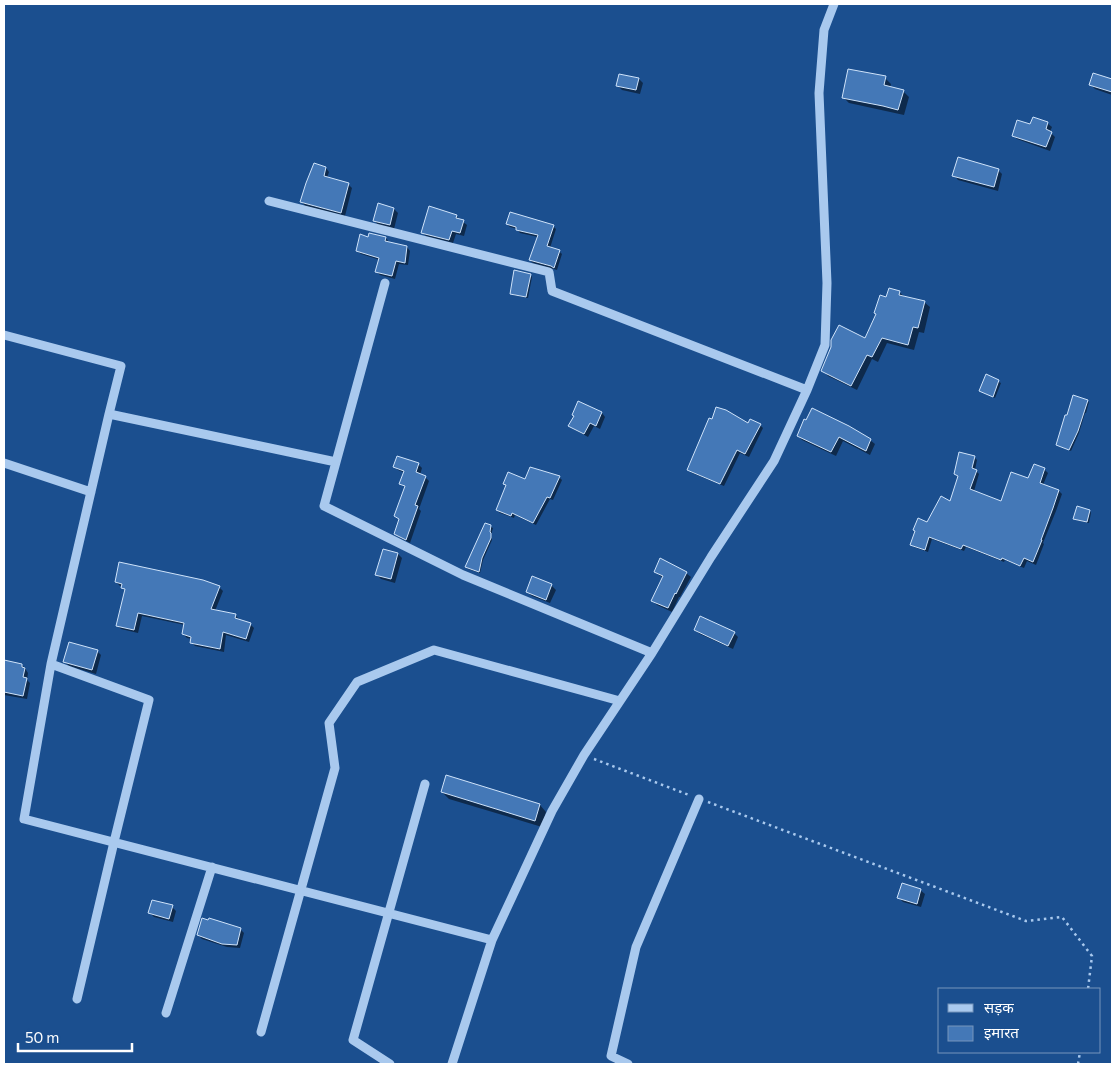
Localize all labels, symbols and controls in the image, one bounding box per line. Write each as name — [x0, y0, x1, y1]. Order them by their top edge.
legend — [938, 988, 1101, 1053]
text: सड़क — [984, 998, 1014, 1016]
scale bar — [18, 1020, 131, 1052]
text: इमारत — [984, 1023, 1019, 1041]
text: 50 m — [25, 1028, 59, 1046]

